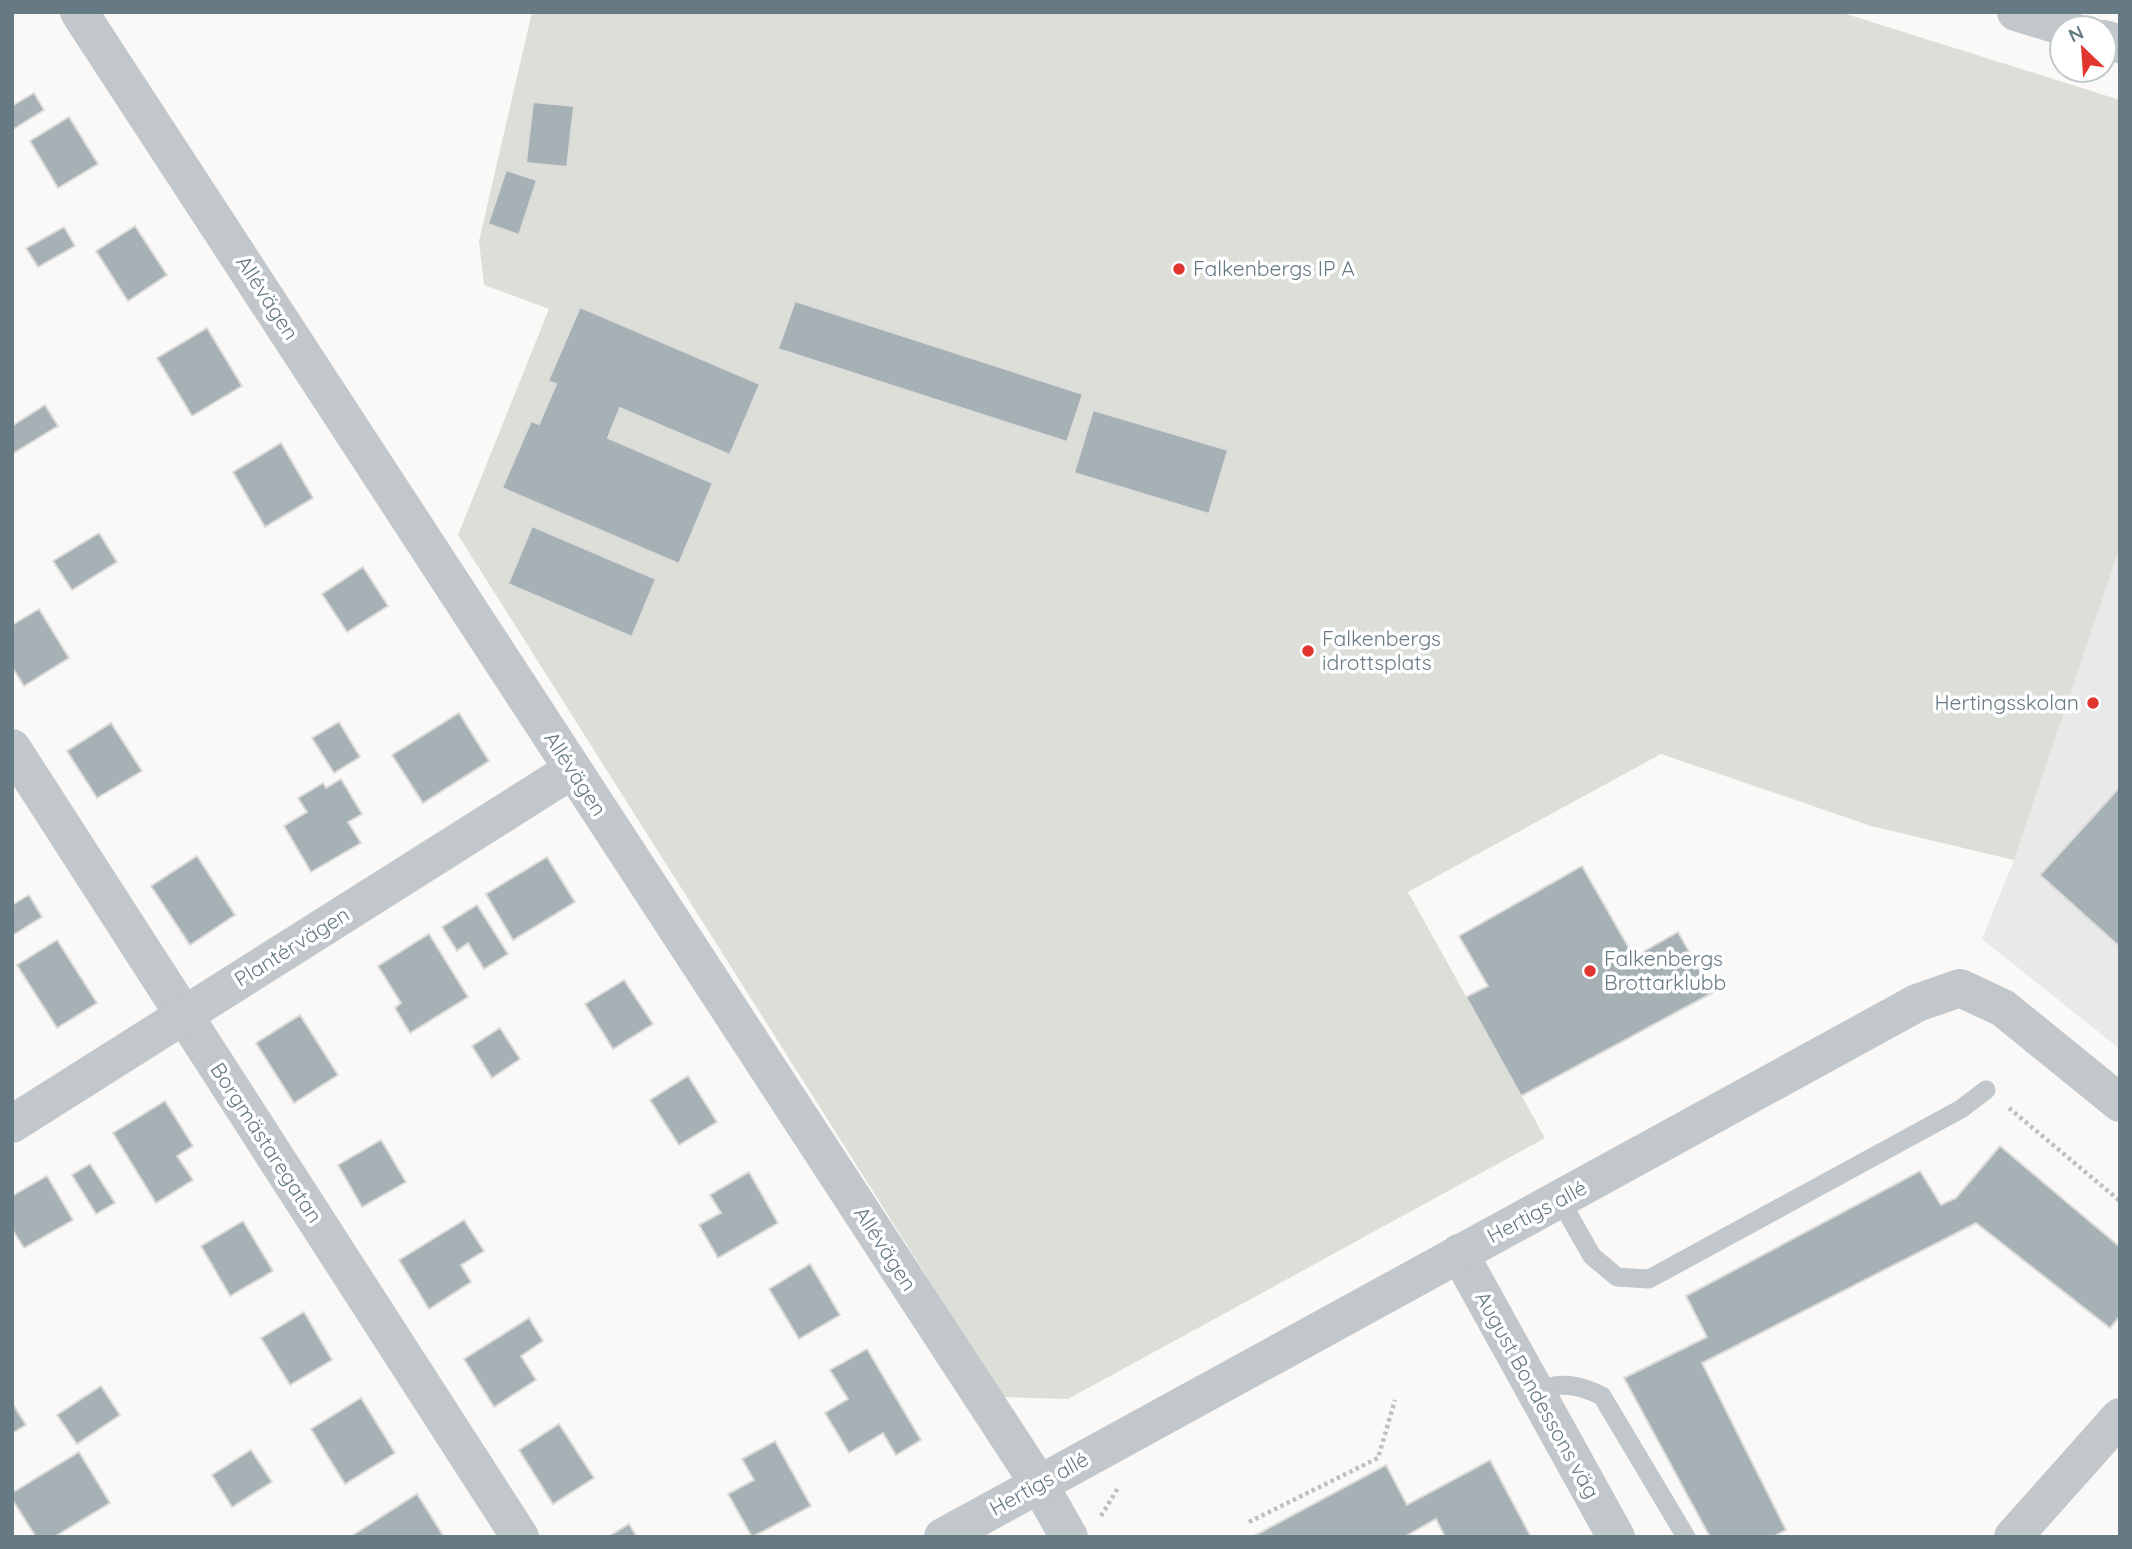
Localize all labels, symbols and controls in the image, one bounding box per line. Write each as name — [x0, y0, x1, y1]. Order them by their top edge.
north arrow — [2048, 14, 2118, 84]
text: N — [2064, 20, 2087, 47]
street label: Allévägen — [231, 250, 305, 344]
place label: Falkenbergs IP A — [1193, 255, 1355, 281]
marker: Falkenbergs IP A — [1171, 261, 1187, 277]
place label: Falkenbergs idrottsplats — [1322, 625, 1441, 675]
marker: Falkenbergs idrottsplats — [1300, 643, 1316, 659]
place label: Hertingsskolan — [1934, 689, 2079, 715]
marker: Hertingsskolan — [2085, 695, 2101, 711]
street label: Allévägen — [539, 726, 613, 820]
street label: Plantérvägen — [229, 900, 354, 992]
place label: Falkenbergs Brottarklubb — [1604, 945, 1726, 995]
marker: Falkenbergs Brottarklubb — [1582, 963, 1598, 979]
street label: Borgmästaregatan — [205, 1057, 328, 1227]
street label: Hertigs allé — [1482, 1174, 1591, 1248]
street label: Allévägen — [849, 1201, 923, 1295]
street label: August Bondessons väg — [1470, 1286, 1606, 1503]
street label: Hertigs allé — [984, 1445, 1093, 1521]

